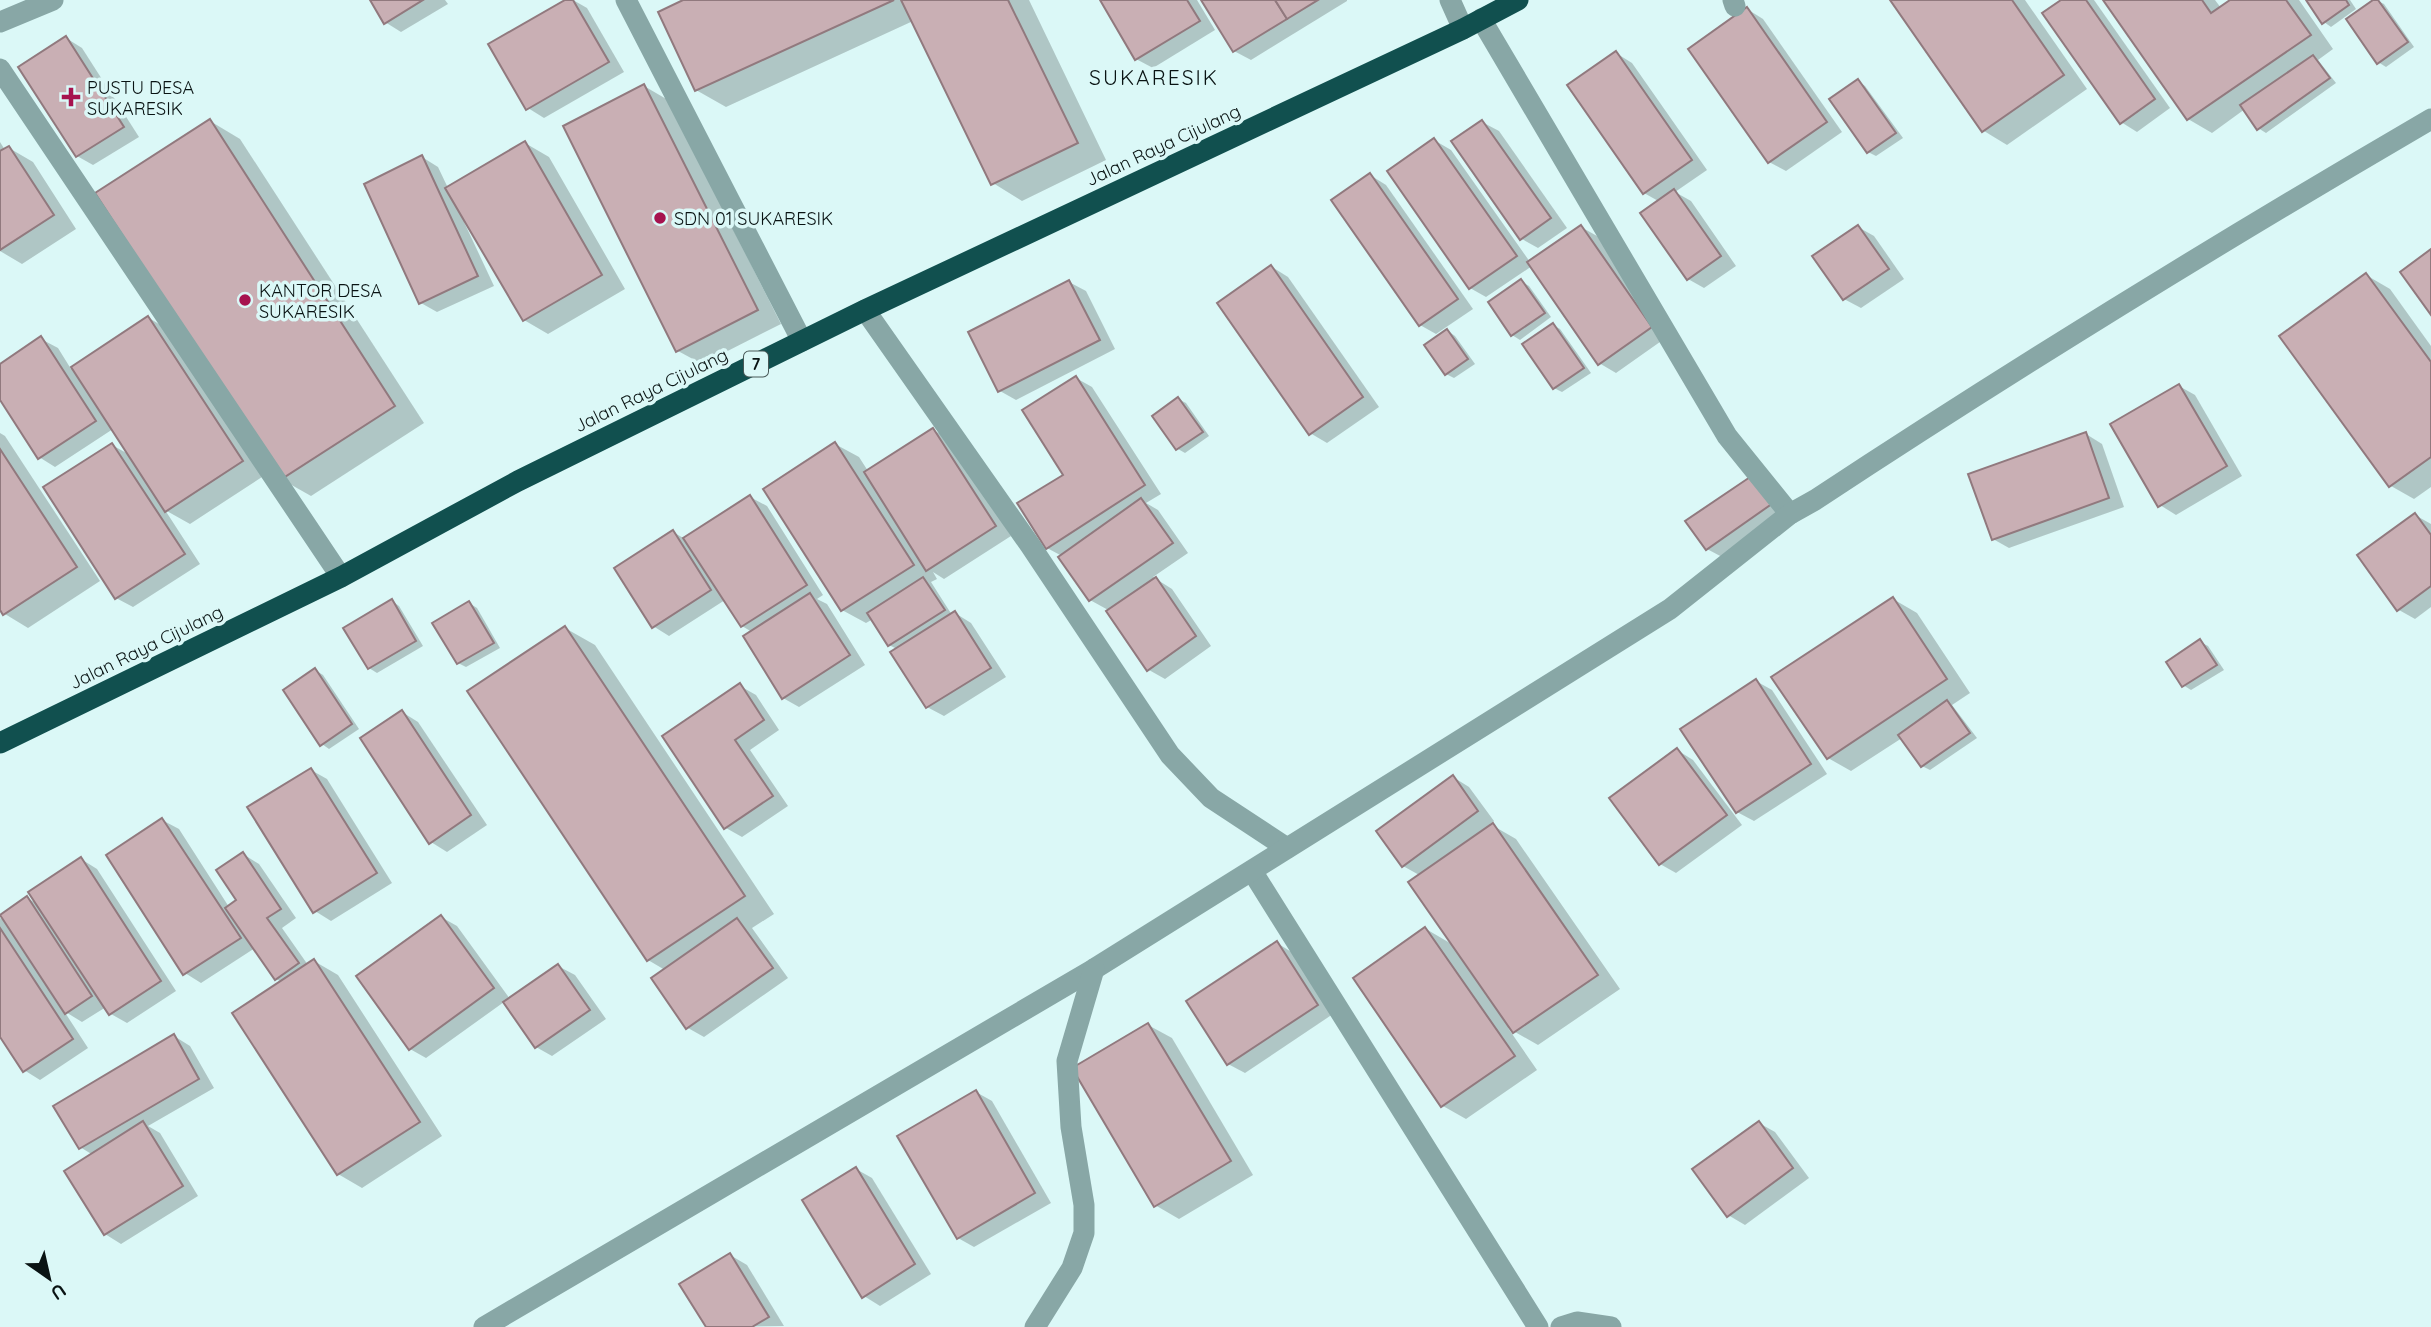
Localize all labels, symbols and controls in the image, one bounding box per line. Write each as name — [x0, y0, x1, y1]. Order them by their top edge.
district label: SUKARESIK — [1089, 64, 1219, 90]
place label: PUSTU DESA SUKARESIK — [87, 76, 194, 120]
marker: PUSTU DESA SUKARESIK — [61, 87, 81, 107]
street label: Jalan Raya Cijulang — [1082, 99, 1244, 191]
place label: SDN 01 SUKARESIK — [674, 207, 833, 230]
marker: SDN 01 SUKARESIK — [652, 210, 668, 226]
place label: KANTOR DESA SUKARESIK — [259, 279, 382, 323]
marker: KANTOR DESA SUKARESIK — [237, 292, 253, 308]
street label: Jalan Raya Cijulang — [570, 343, 732, 437]
road number: 7 — [744, 352, 768, 376]
street label: Jalan Raya Cijulang — [65, 600, 227, 694]
north arrow — [14, 1243, 84, 1313]
text: U — [46, 1278, 71, 1306]

